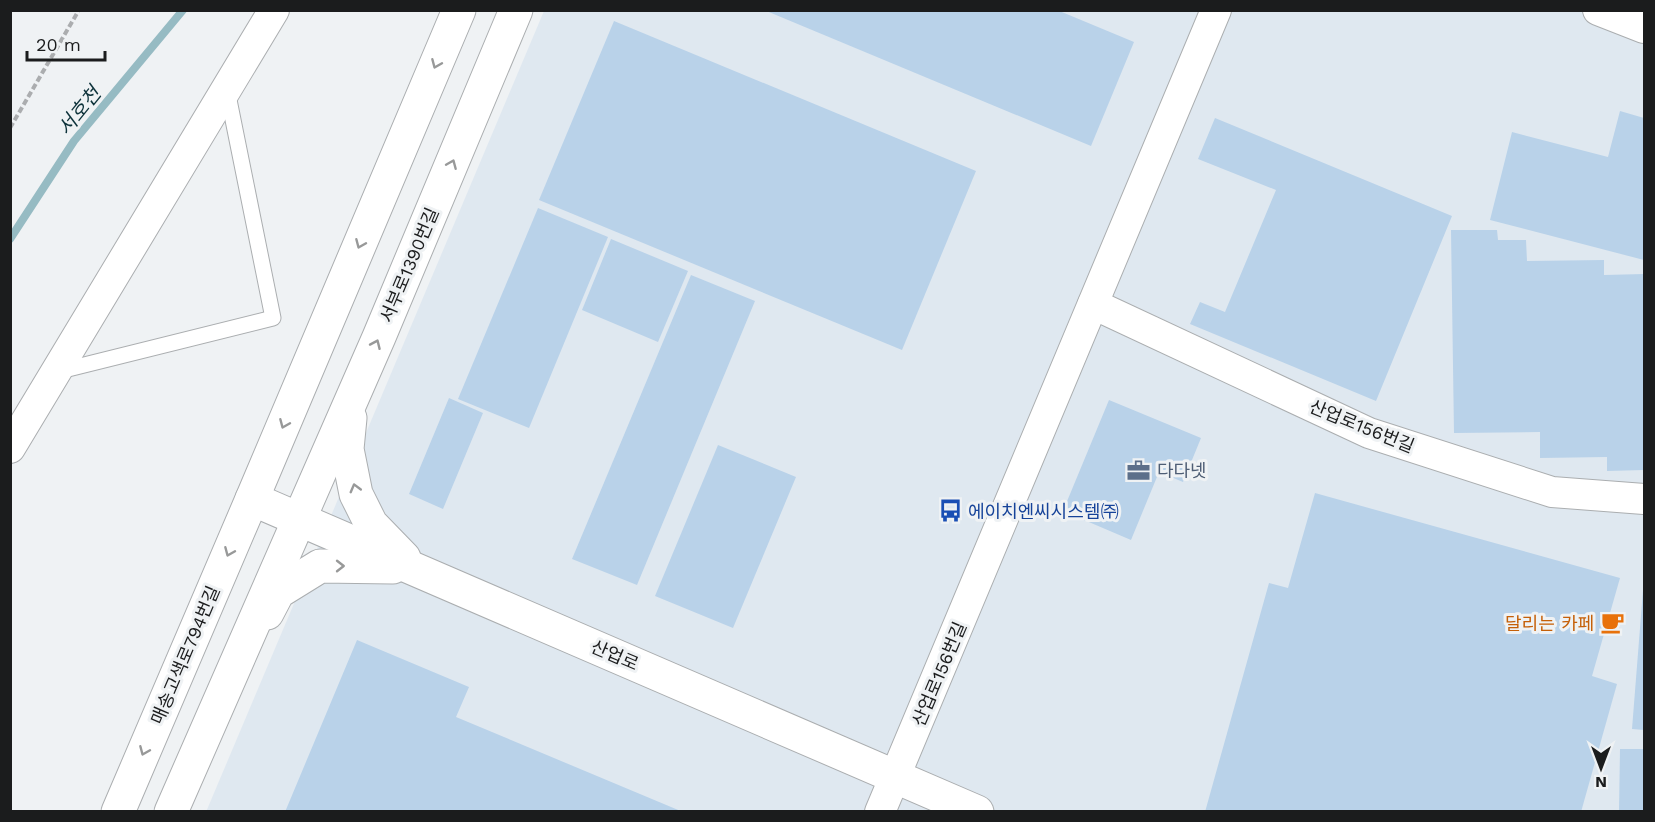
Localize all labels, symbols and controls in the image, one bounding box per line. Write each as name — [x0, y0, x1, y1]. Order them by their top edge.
scale bar — [27, 24, 105, 62]
text: 20 m — [36, 34, 81, 55]
one-way arrow — [431, 58, 443, 69]
water label: 서호천 — [52, 80, 107, 140]
one-way arrow — [445, 159, 457, 170]
street label: 서부로1390번길 — [375, 204, 443, 326]
one-way arrow — [355, 238, 367, 249]
one-way arrow — [369, 339, 381, 350]
street label: 산업로156번길 — [1306, 395, 1418, 457]
one-way arrow — [279, 417, 291, 428]
office icon: 다다넷 — [1126, 457, 1152, 483]
place label: 다다넷 — [1157, 460, 1207, 481]
one-way arrow — [350, 483, 363, 493]
bus stop icon: 에이치엔씨시스템㈜ — [937, 498, 963, 524]
place label: 에이치엔씨시스템㈜ — [968, 501, 1118, 522]
one-way arrow — [224, 546, 236, 557]
one-way arrow — [335, 560, 344, 572]
street label: 매송고색로794번길 — [146, 583, 224, 727]
cafe icon: 달리는 카페 — [1599, 610, 1625, 636]
place label: 달리는 카페 — [1505, 613, 1594, 634]
street label: 산업로156번길 — [908, 619, 970, 729]
street label: 산업로 — [588, 636, 642, 674]
north arrow — [1571, 738, 1631, 798]
one-way arrow — [139, 744, 151, 755]
text: N — [1595, 773, 1607, 792]

